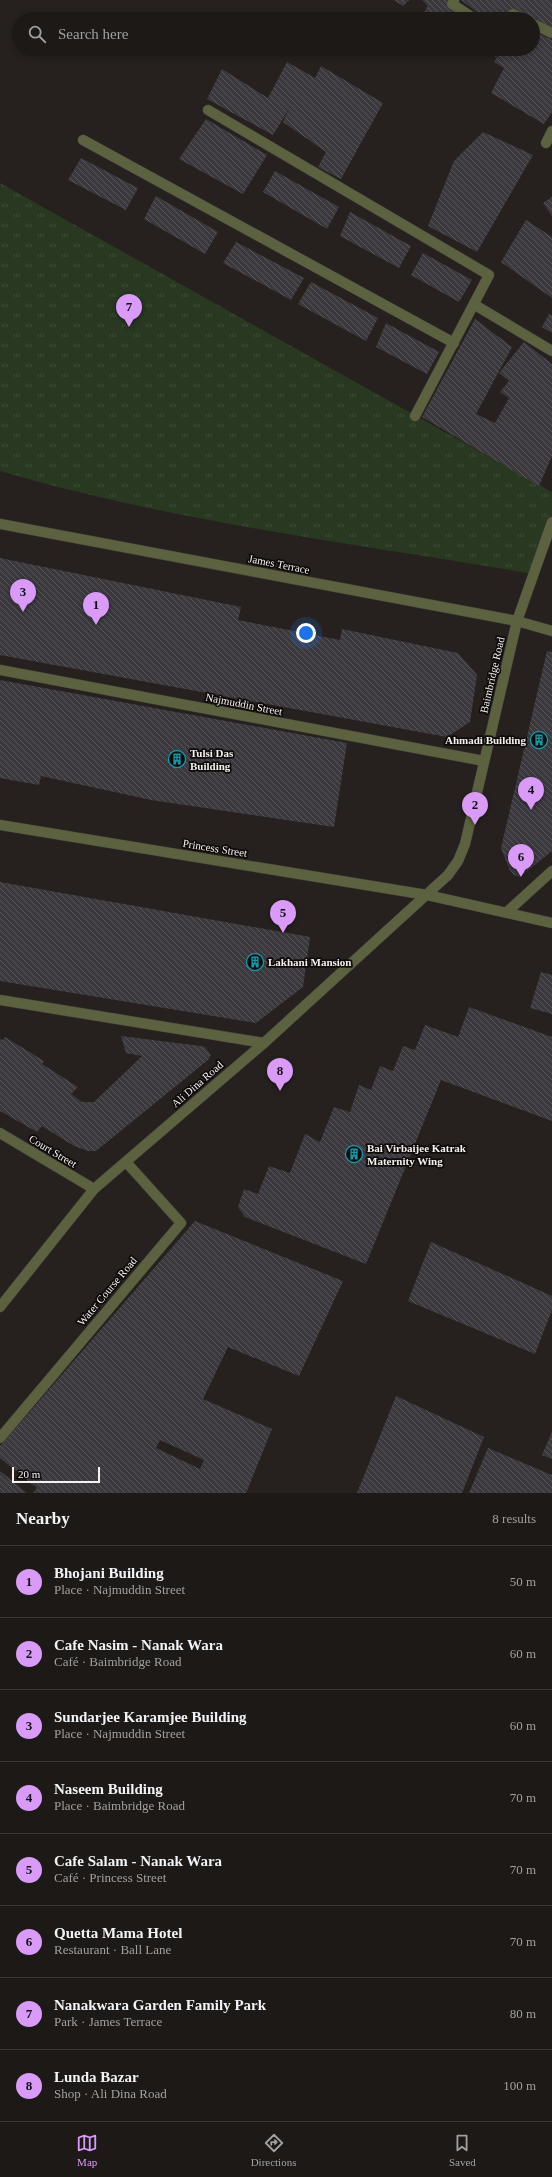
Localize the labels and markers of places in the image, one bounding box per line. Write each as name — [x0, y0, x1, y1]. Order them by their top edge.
pin: 7 — [116, 294, 142, 327]
pin: 3 — [10, 579, 36, 612]
pin: 1 — [83, 592, 109, 625]
building icon: Ahmadi Building — [529, 730, 549, 750]
place label: Ahmadi Building — [445, 734, 526, 746]
place label: Tulsi Das Building — [190, 747, 234, 772]
building icon: Tulsi Das Building — [167, 749, 187, 769]
pin: 4 — [518, 777, 544, 810]
pin: 2 — [462, 792, 488, 825]
pin: 6 — [508, 844, 534, 877]
pin: 5 — [270, 900, 296, 933]
building icon: Lakhani Mansion — [245, 952, 265, 972]
place label: Lakhani Mansion — [268, 956, 351, 968]
pin: 8 — [267, 1058, 293, 1091]
place label: Bai Virbaijee Katrak Maternity Wing — [367, 1142, 467, 1167]
building icon: Bai Virbaijee Katrak Maternity Wing — [344, 1144, 364, 1164]

